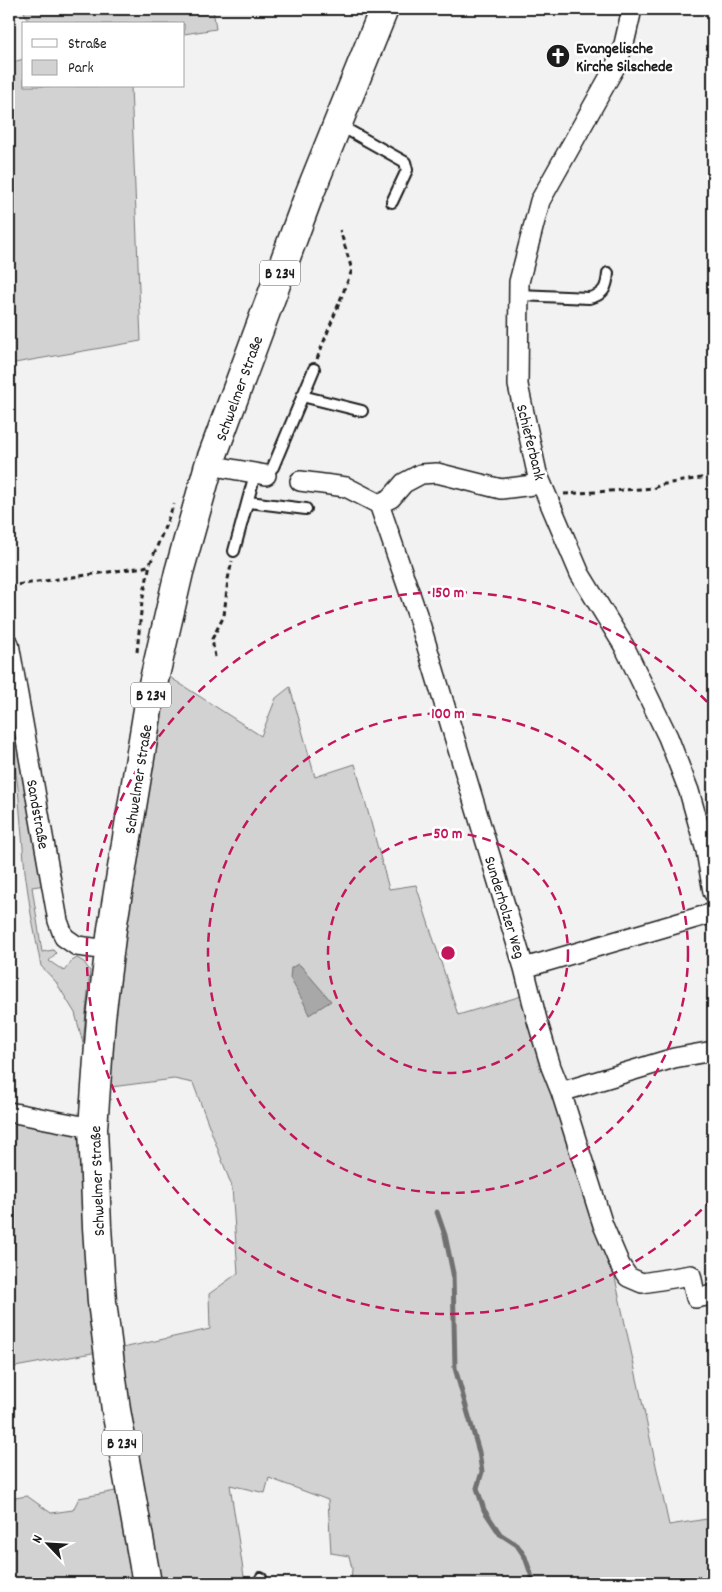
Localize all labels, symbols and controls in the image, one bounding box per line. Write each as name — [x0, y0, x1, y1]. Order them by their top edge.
legend — [22, 22, 185, 88]
text: Straße — [68, 34, 107, 56]
place label: Evangelische Kirche Silschede — [576, 38, 673, 79]
church icon: Evangelische Kirche Silschede — [545, 43, 571, 69]
text: Park — [68, 58, 94, 80]
road number: B 234 — [260, 260, 300, 286]
street label: Schwelmer Straße — [211, 333, 270, 445]
street label: Schieferbank — [509, 402, 550, 483]
text: 150 m — [432, 583, 464, 605]
road number: B 234 — [131, 682, 171, 708]
text: 100 m — [431, 704, 465, 726]
street label: Schwelmer Straße — [119, 723, 159, 836]
street label: Sandstraße — [19, 778, 54, 851]
text: 50 m — [434, 824, 462, 846]
street label: Sunderholzer Weg — [477, 854, 530, 962]
centre of rings — [439, 944, 457, 962]
street label: Schwelmer Straße — [85, 1125, 112, 1237]
road number: B 234 — [102, 1430, 142, 1456]
north arrow — [22, 1520, 72, 1570]
text: N — [28, 1532, 49, 1547]

